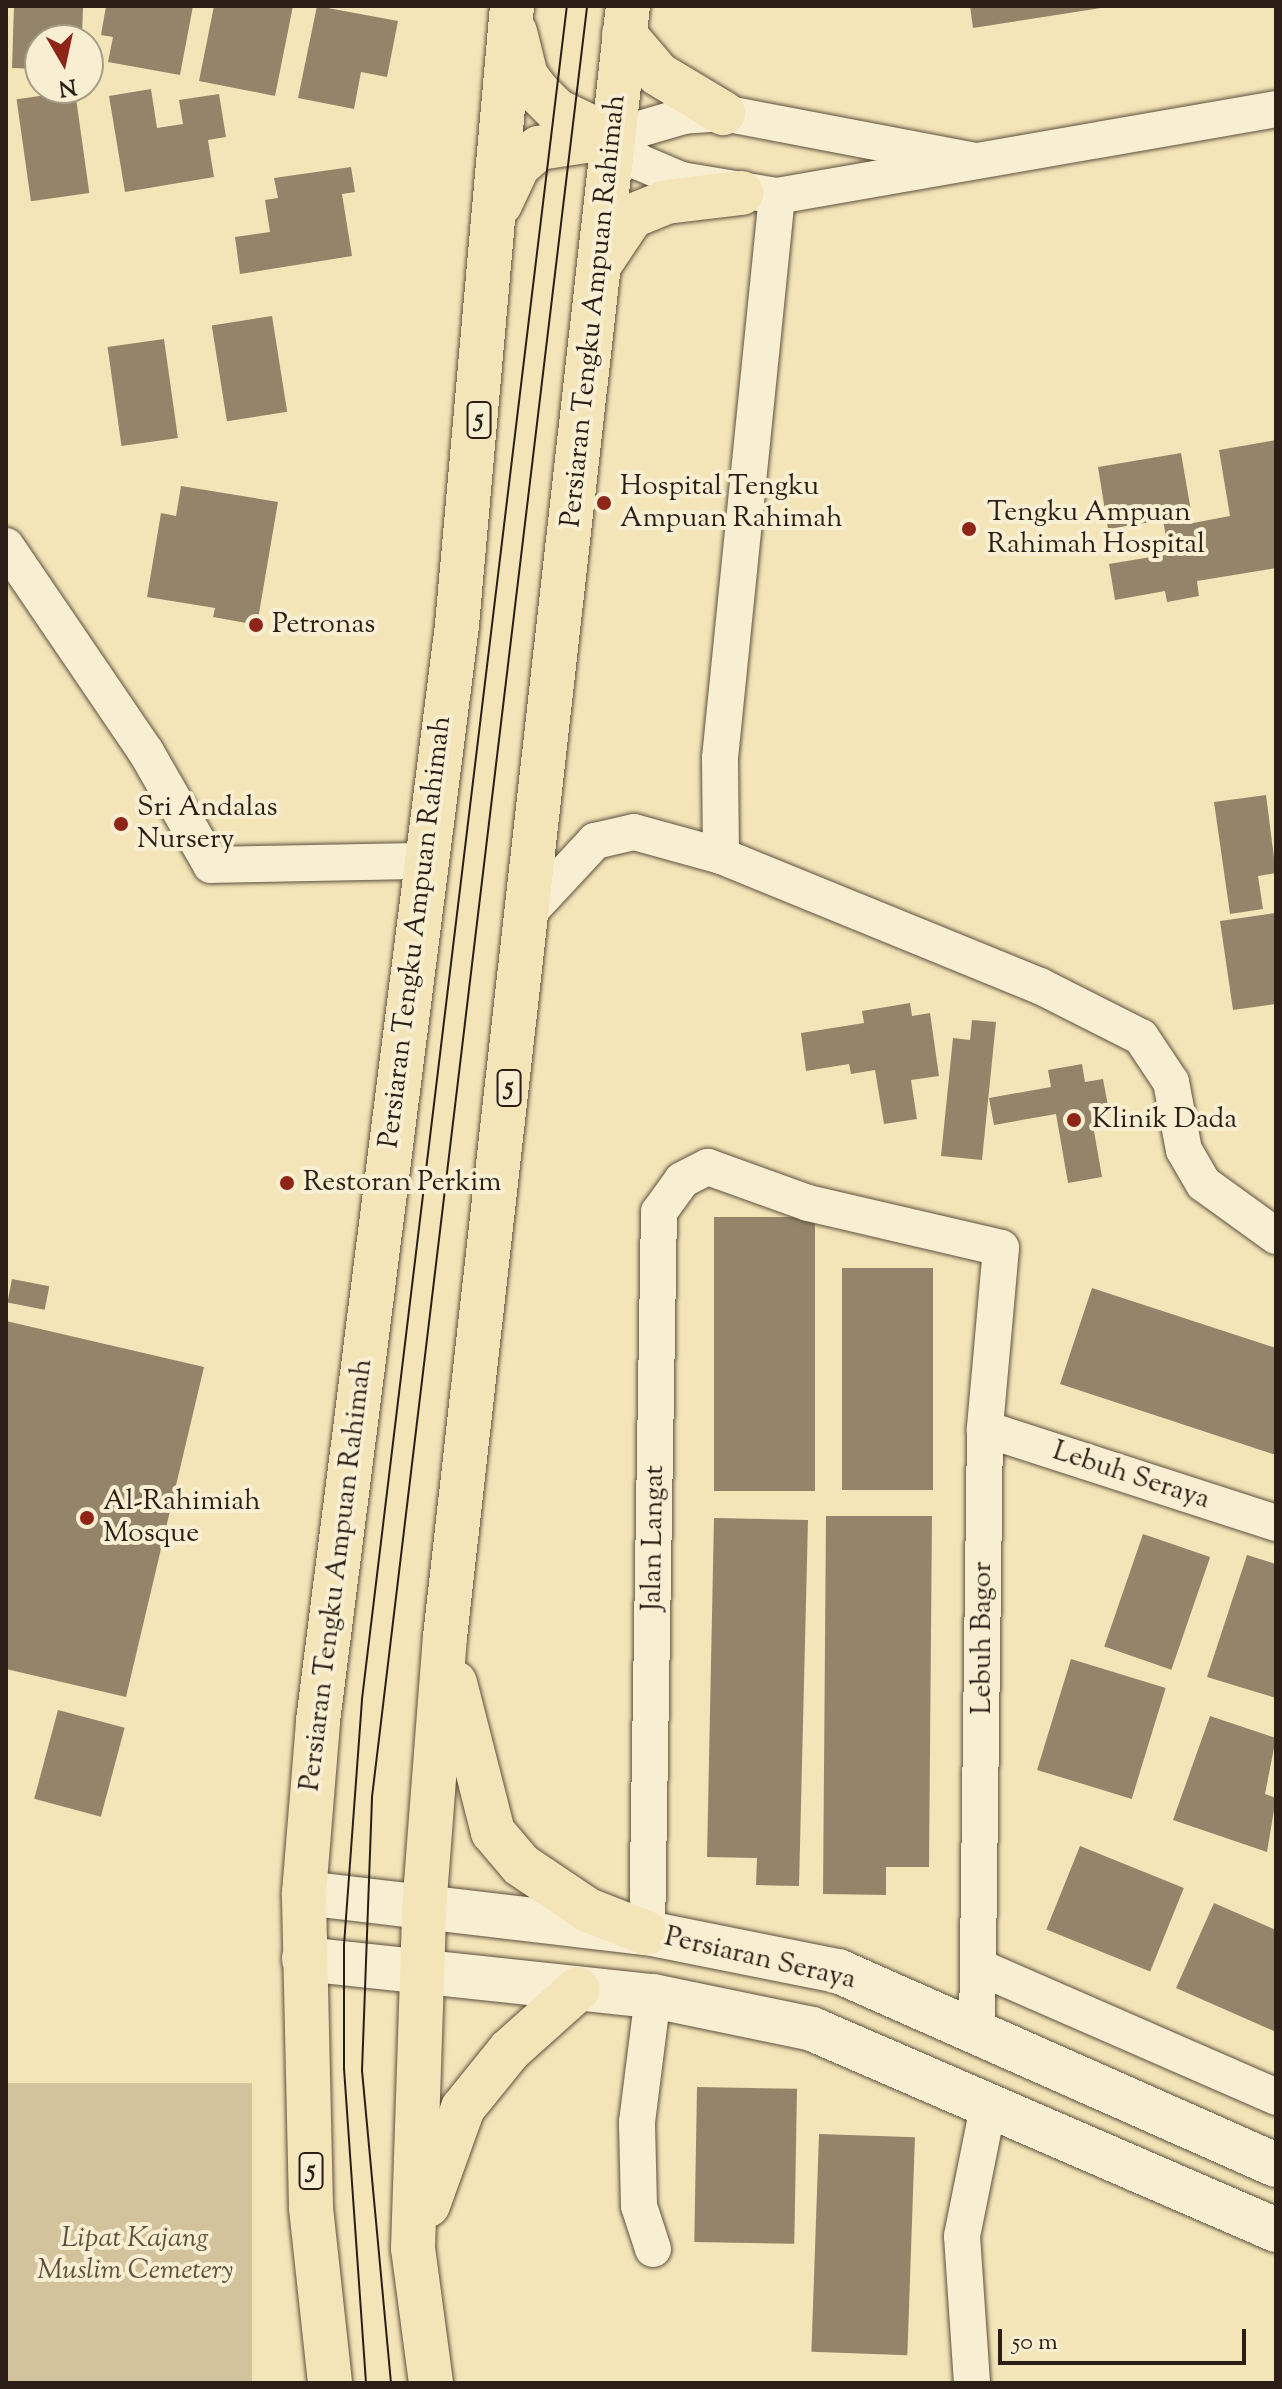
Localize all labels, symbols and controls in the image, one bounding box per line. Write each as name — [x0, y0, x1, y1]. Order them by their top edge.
north arrow — [24, 24, 104, 104]
text: N — [56, 69, 79, 103]
street label: Persiaran Tengku Ampuan Rahimah — [555, 93, 633, 529]
road number: 5 — [465, 398, 493, 442]
place label: Hospital Tengku Ampuan Rahimah — [620, 470, 843, 536]
marker: Hospital Tengku Ampuan Rahimah — [595, 494, 613, 512]
place label: Tengku Ampuan Rahimah Hospital — [987, 496, 1205, 562]
marker: Tengku Ampuan Rahimah Hospital — [958, 518, 980, 540]
place label: Petronas — [272, 608, 375, 642]
marker: Petronas — [247, 616, 265, 634]
street label: Persiaran Tengku Ampuan Rahimah — [373, 714, 459, 1150]
place label: Sri Andalas Nursery — [137, 791, 278, 857]
marker: Sri Andalas Nursery — [112, 815, 130, 833]
road number: 5 — [495, 1066, 523, 1110]
place label: Klinik Dada — [1092, 1103, 1237, 1137]
marker: Klinik Dada — [1063, 1109, 1085, 1131]
place label: Restoran Perkim — [303, 1166, 502, 1200]
marker: Restoran Perkim — [278, 1174, 296, 1192]
street label: Persiaran Tengku Ampuan Rahimah — [294, 1357, 380, 1793]
street label: Lebuh Seraya — [1048, 1435, 1214, 1517]
street label: Jalan Langat — [636, 1465, 672, 1611]
place label: Al-Rahimiah Mosque — [103, 1485, 261, 1551]
marker: Al-Rahimiah Mosque — [78, 1509, 96, 1527]
street label: Lebuh Bagor — [966, 1562, 1000, 1714]
street label: Persiaran Seraya — [661, 1921, 859, 1997]
road number: 5 — [297, 2149, 325, 2193]
park label: Lipat Kajang Muslim Cemetery — [37, 2222, 233, 2288]
scale bar — [1002, 2313, 1250, 2363]
text: 50 m — [1012, 2326, 1058, 2360]

